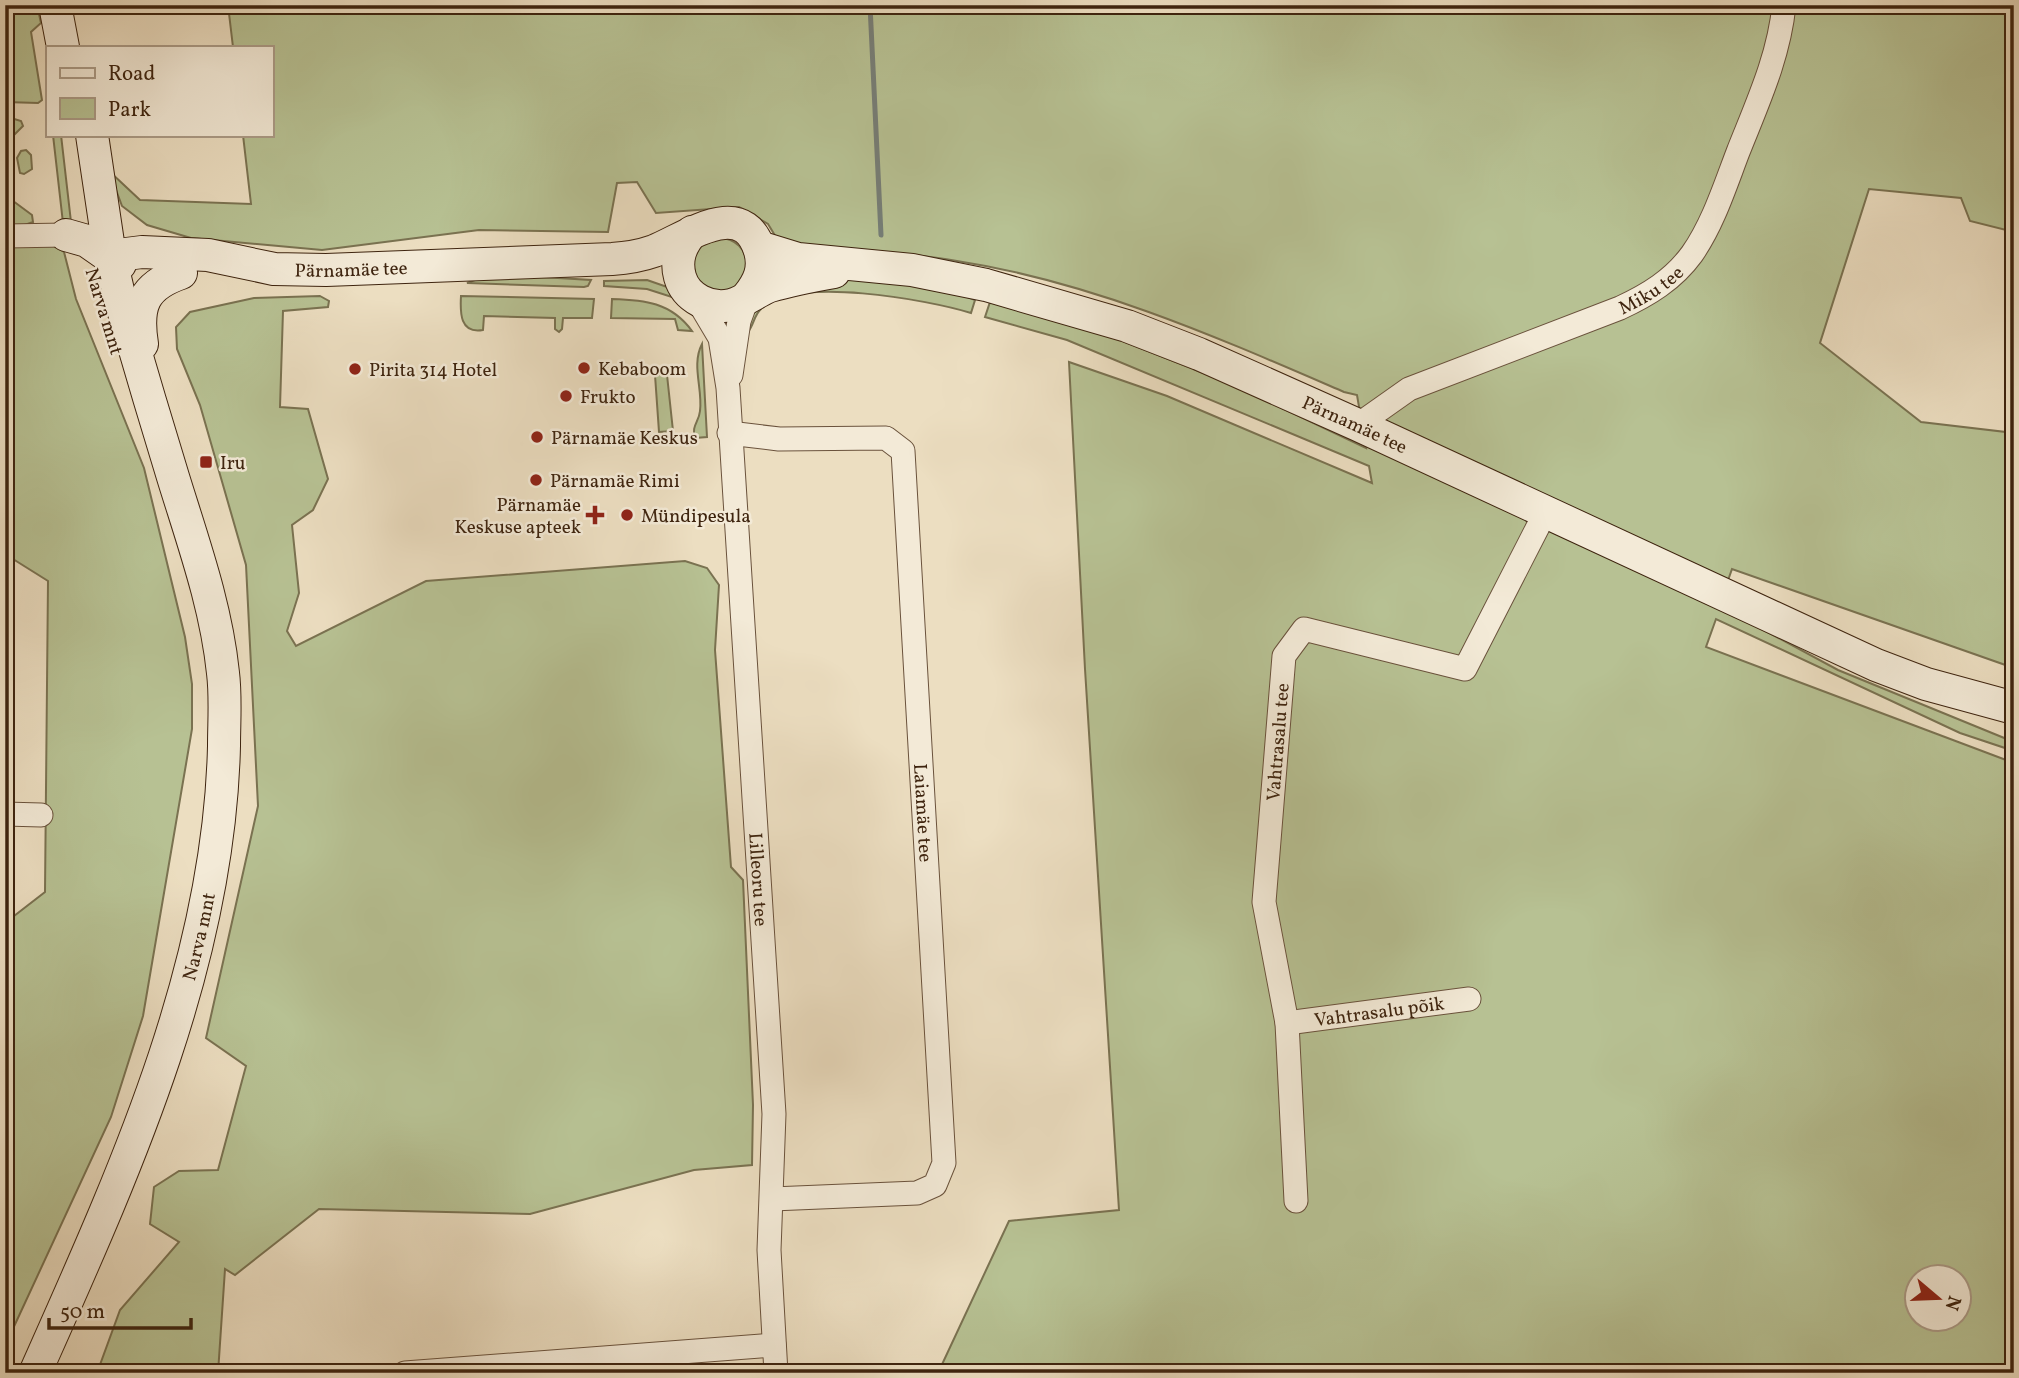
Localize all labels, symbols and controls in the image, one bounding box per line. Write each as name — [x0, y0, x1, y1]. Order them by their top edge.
legend — [46, 46, 273, 136]
text: Road — [108, 60, 155, 89]
text: Park — [108, 96, 151, 125]
street label: Pärnamäe tee — [294, 256, 408, 285]
street label: Miku tee — [1614, 261, 1690, 322]
street label: Narva mnt — [78, 265, 129, 359]
place label: Kebaboom — [598, 357, 687, 383]
place label: Pirita 314 Hotel — [369, 358, 498, 384]
marker: Kebaboom — [576, 360, 592, 376]
marker: Pirita 314 Hotel — [347, 361, 363, 377]
place label: Frukto — [580, 385, 636, 411]
marker: Frukto — [558, 388, 574, 404]
street label: Pärnamäe tee — [1298, 391, 1411, 461]
place label: Pärnamäe Keskus — [551, 426, 698, 452]
marker: Pärnamäe Keskus — [529, 429, 545, 445]
place label: Iru — [220, 451, 245, 477]
marker: Iru — [198, 454, 214, 470]
place label: Pärnamäe Rimi — [550, 469, 680, 495]
marker: Pärnamäe Rimi — [528, 472, 544, 488]
place label: Pärnamäe Keskuse apteek — [455, 493, 581, 541]
place label: Mündipesula — [641, 504, 751, 530]
marker: Pärnamäe Keskuse apteek — [587, 507, 603, 523]
marker: Mündipesula — [619, 507, 635, 523]
street label: Vahtrasalu tee — [1261, 682, 1297, 802]
street label: Laiamäe tee — [906, 763, 938, 863]
street label: Lilleoru tee — [741, 832, 773, 927]
street label: Narva mnt — [177, 890, 223, 984]
street label: Vahtrasalu põik — [1313, 991, 1446, 1034]
north arrow — [1904, 1262, 1974, 1332]
scale bar — [49, 1287, 191, 1331]
text: N — [1938, 1292, 1967, 1314]
text: 50 m — [60, 1298, 105, 1327]

